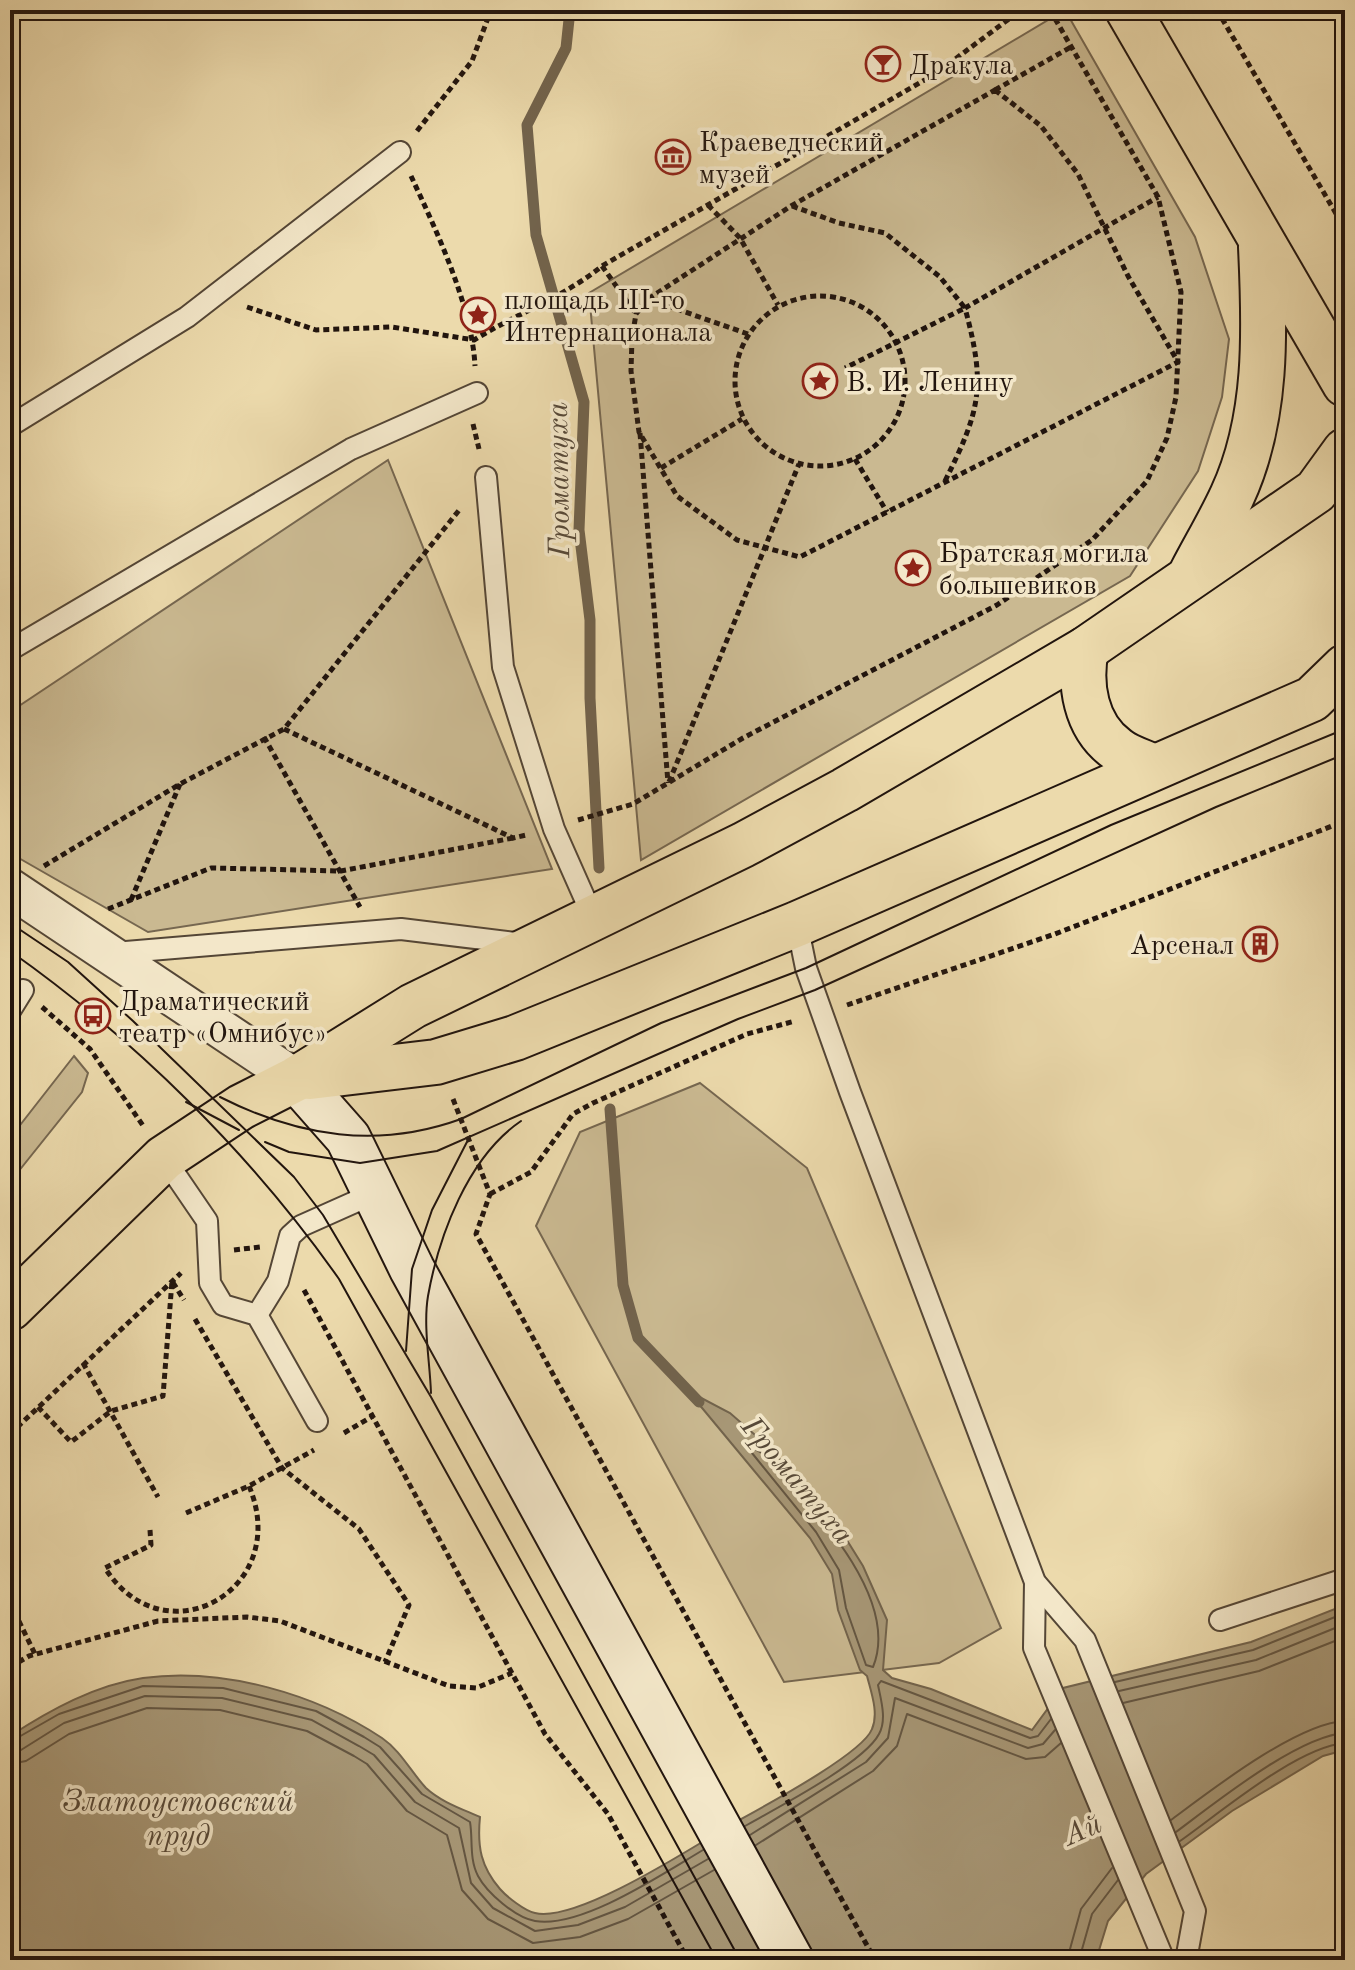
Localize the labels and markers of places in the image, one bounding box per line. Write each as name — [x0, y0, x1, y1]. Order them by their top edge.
bar icon: Дракула — [864, 45, 902, 83]
place label: Дракула — [909, 53, 1013, 81]
place label: Краеведческий музей — [699, 130, 884, 190]
museum icon: Краеведческий музей — [654, 138, 692, 176]
place label: площадь III-го Интернационала — [504, 288, 712, 348]
place icon: площадь III-го Интернационала — [459, 296, 497, 334]
place icon: В. И. Ленину — [801, 362, 839, 400]
place label: В. И. Ленину — [846, 370, 1014, 398]
place label: Братская могила большевиков — [939, 541, 1148, 601]
place icon: Братская могила большевиков — [894, 549, 932, 587]
building icon: Арсенал — [1241, 925, 1279, 963]
place label: Арсенал — [1130, 933, 1234, 961]
place label: Драматический театр «Омнибус» — [119, 989, 327, 1049]
bus stop icon: Драматический театр «Омнибус» — [74, 997, 112, 1035]

